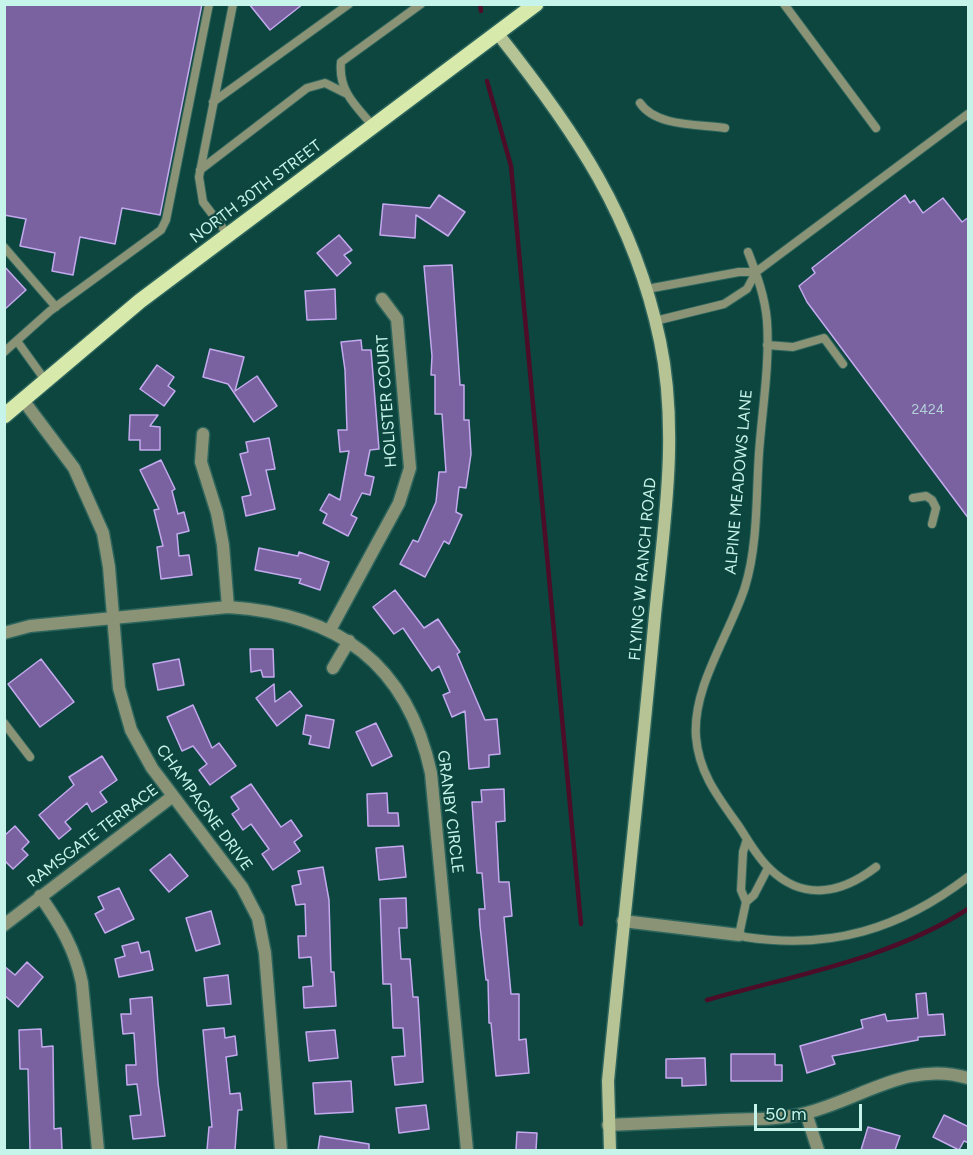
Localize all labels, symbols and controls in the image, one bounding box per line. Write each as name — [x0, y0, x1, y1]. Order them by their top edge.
street label: NORTH 30TH STREET — [186, 136, 326, 248]
street label: HOLISTER COURT — [373, 334, 401, 468]
street label: ALPINE MEADOWS LANE — [721, 389, 757, 575]
house number: 2424 — [911, 402, 945, 418]
street label: FLYING W RANCH ROAD — [625, 477, 661, 661]
street label: CHAMPAGNE DRIVE — [152, 741, 256, 875]
street label: GRANBY CIRCLE — [433, 749, 467, 875]
street label: RAMSGATE TERRACE — [24, 780, 162, 892]
scale bar — [757, 1092, 865, 1130]
text: 50 m — [765, 1103, 807, 1125]

